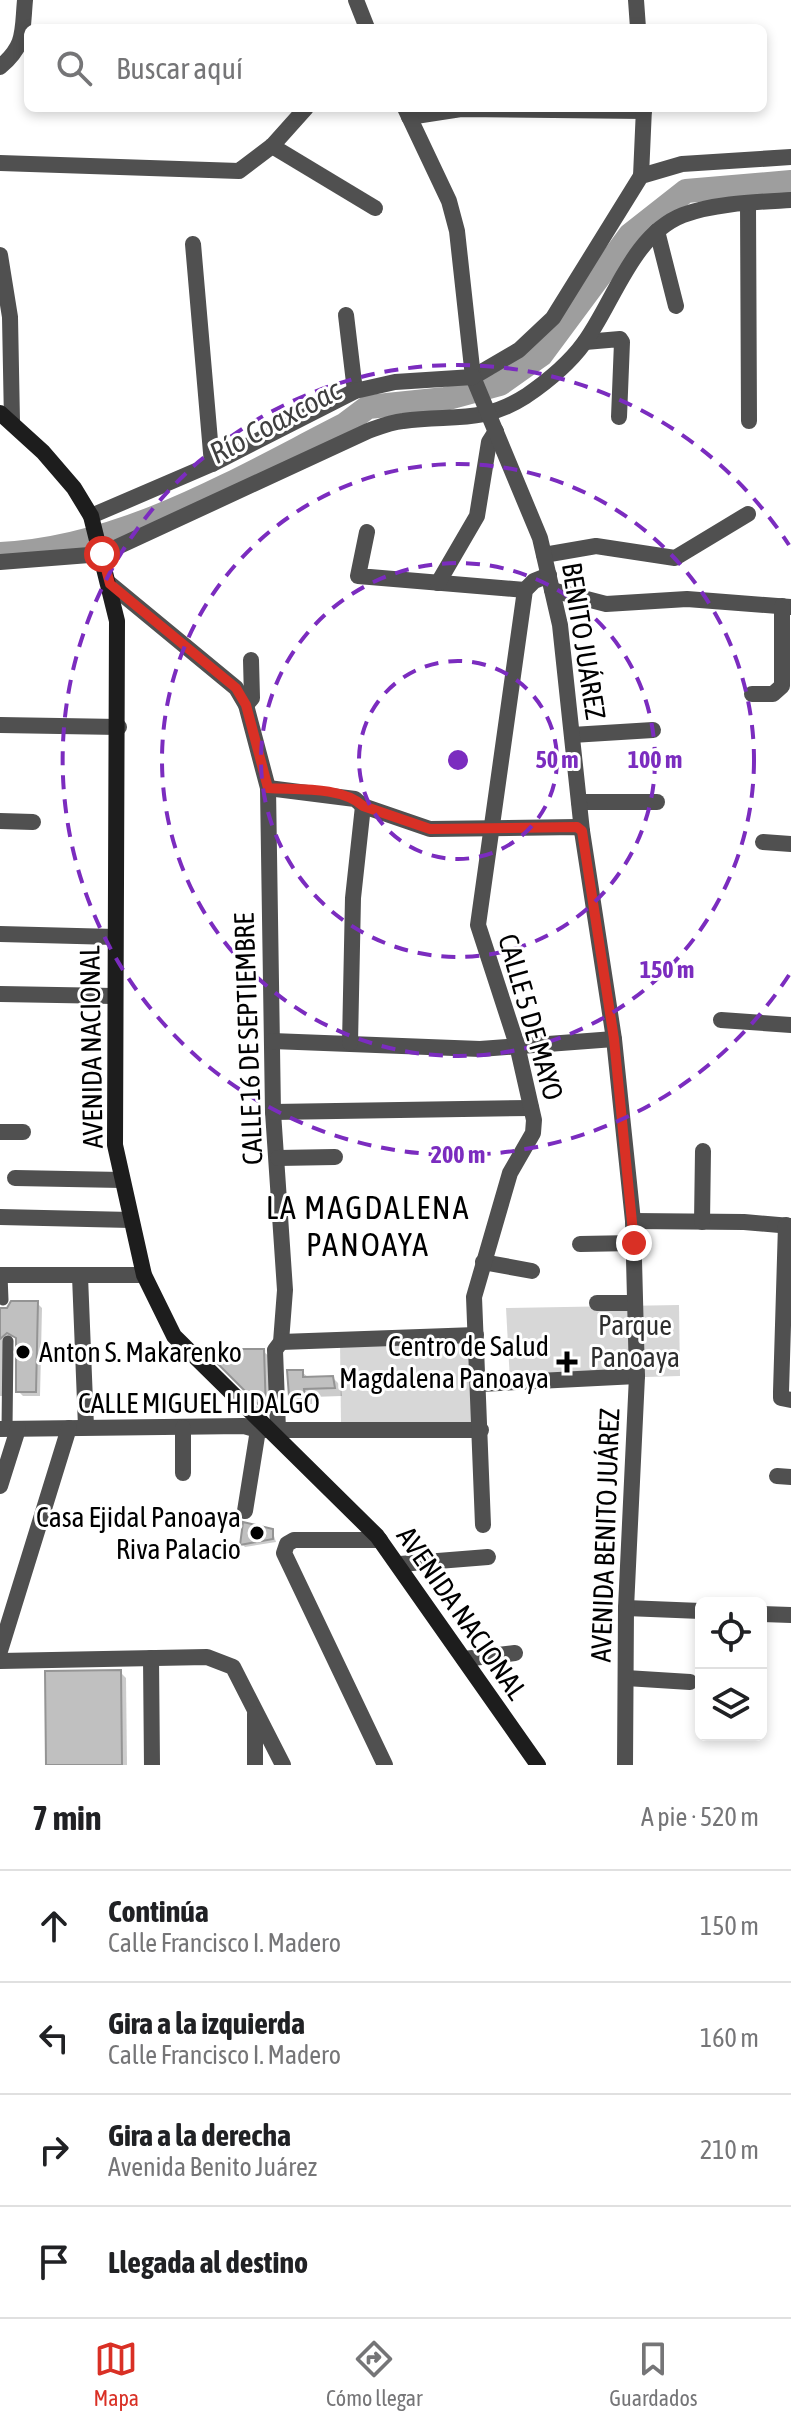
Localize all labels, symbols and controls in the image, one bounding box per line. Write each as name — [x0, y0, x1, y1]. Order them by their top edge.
search box — [24, 24, 767, 112]
icon: search — [52, 46, 96, 90]
text: Buscar aquí — [116, 51, 243, 85]
water label: Río Coaxcoac — [204, 372, 347, 470]
route start — [84, 536, 120, 572]
street label: BENITO JUÁREZ — [556, 560, 612, 722]
centre of rings — [444, 746, 472, 774]
text: 50 m — [535, 746, 579, 773]
text: 100 m — [628, 746, 682, 773]
street label: CALLE 16 DE SEPTIEMBRE — [228, 912, 268, 1166]
street label: CALLE 5 DE MAYO — [492, 930, 570, 1104]
street label: AVENIDA NACIONAL — [73, 945, 109, 1149]
text: 150 m — [640, 956, 694, 983]
text: 200 m — [431, 1141, 485, 1168]
district label: LA MAGDALENA PANOAYA — [266, 1189, 470, 1263]
route end — [616, 1225, 652, 1261]
park label: Parque Panoaya — [590, 1309, 680, 1373]
place label: Centro de Salud Magdalena Panoaya — [339, 1330, 549, 1394]
place label: Anton S. Makarenko — [39, 1336, 242, 1368]
marker: Anton S. Makarenko — [14, 1343, 32, 1361]
marker: Centro de Salud Magdalena Panoaya — [556, 1351, 578, 1373]
street label: CALLE MIGUEL HIDALGO — [78, 1387, 320, 1419]
street label: AVENIDA BENITO JUÁREZ — [585, 1407, 625, 1663]
place label: Casa Ejidal Panoaya Riva Palacio — [36, 1501, 241, 1565]
street label: AVENIDA NACIONAL — [391, 1521, 533, 1705]
marker: Casa Ejidal Panoaya Riva Palacio — [248, 1524, 266, 1542]
map controls — [695, 1597, 767, 1741]
button: locate — [695, 1597, 767, 1669]
button: layers — [695, 1669, 767, 1741]
text: 7 min — [32, 1798, 101, 1837]
text: A pie · 520 m — [641, 1802, 759, 1832]
text: Continúa — [108, 1894, 209, 1928]
icon: ahead — [32, 1904, 76, 1948]
text: 150 m — [700, 1911, 759, 1941]
text: Calle Francisco I. Madero — [108, 1928, 341, 1958]
text: Gira a la izquierda — [108, 2006, 305, 2040]
icon: left — [32, 2016, 76, 2060]
text: 160 m — [700, 2023, 759, 2053]
text: Calle Francisco I. Madero — [108, 2040, 341, 2070]
text: Gira a la derecha — [108, 2118, 291, 2152]
icon: right — [32, 2128, 76, 2172]
text: 210 m — [700, 2135, 759, 2165]
text: Avenida Benito Juárez — [108, 2152, 317, 2182]
icon: arrive — [32, 2240, 76, 2284]
text: Llegada al destino — [108, 2245, 308, 2279]
tab: Mapa — [93, 2337, 139, 2411]
tab: Cómo llegar — [326, 2337, 423, 2411]
tab: Guardados — [609, 2337, 698, 2411]

